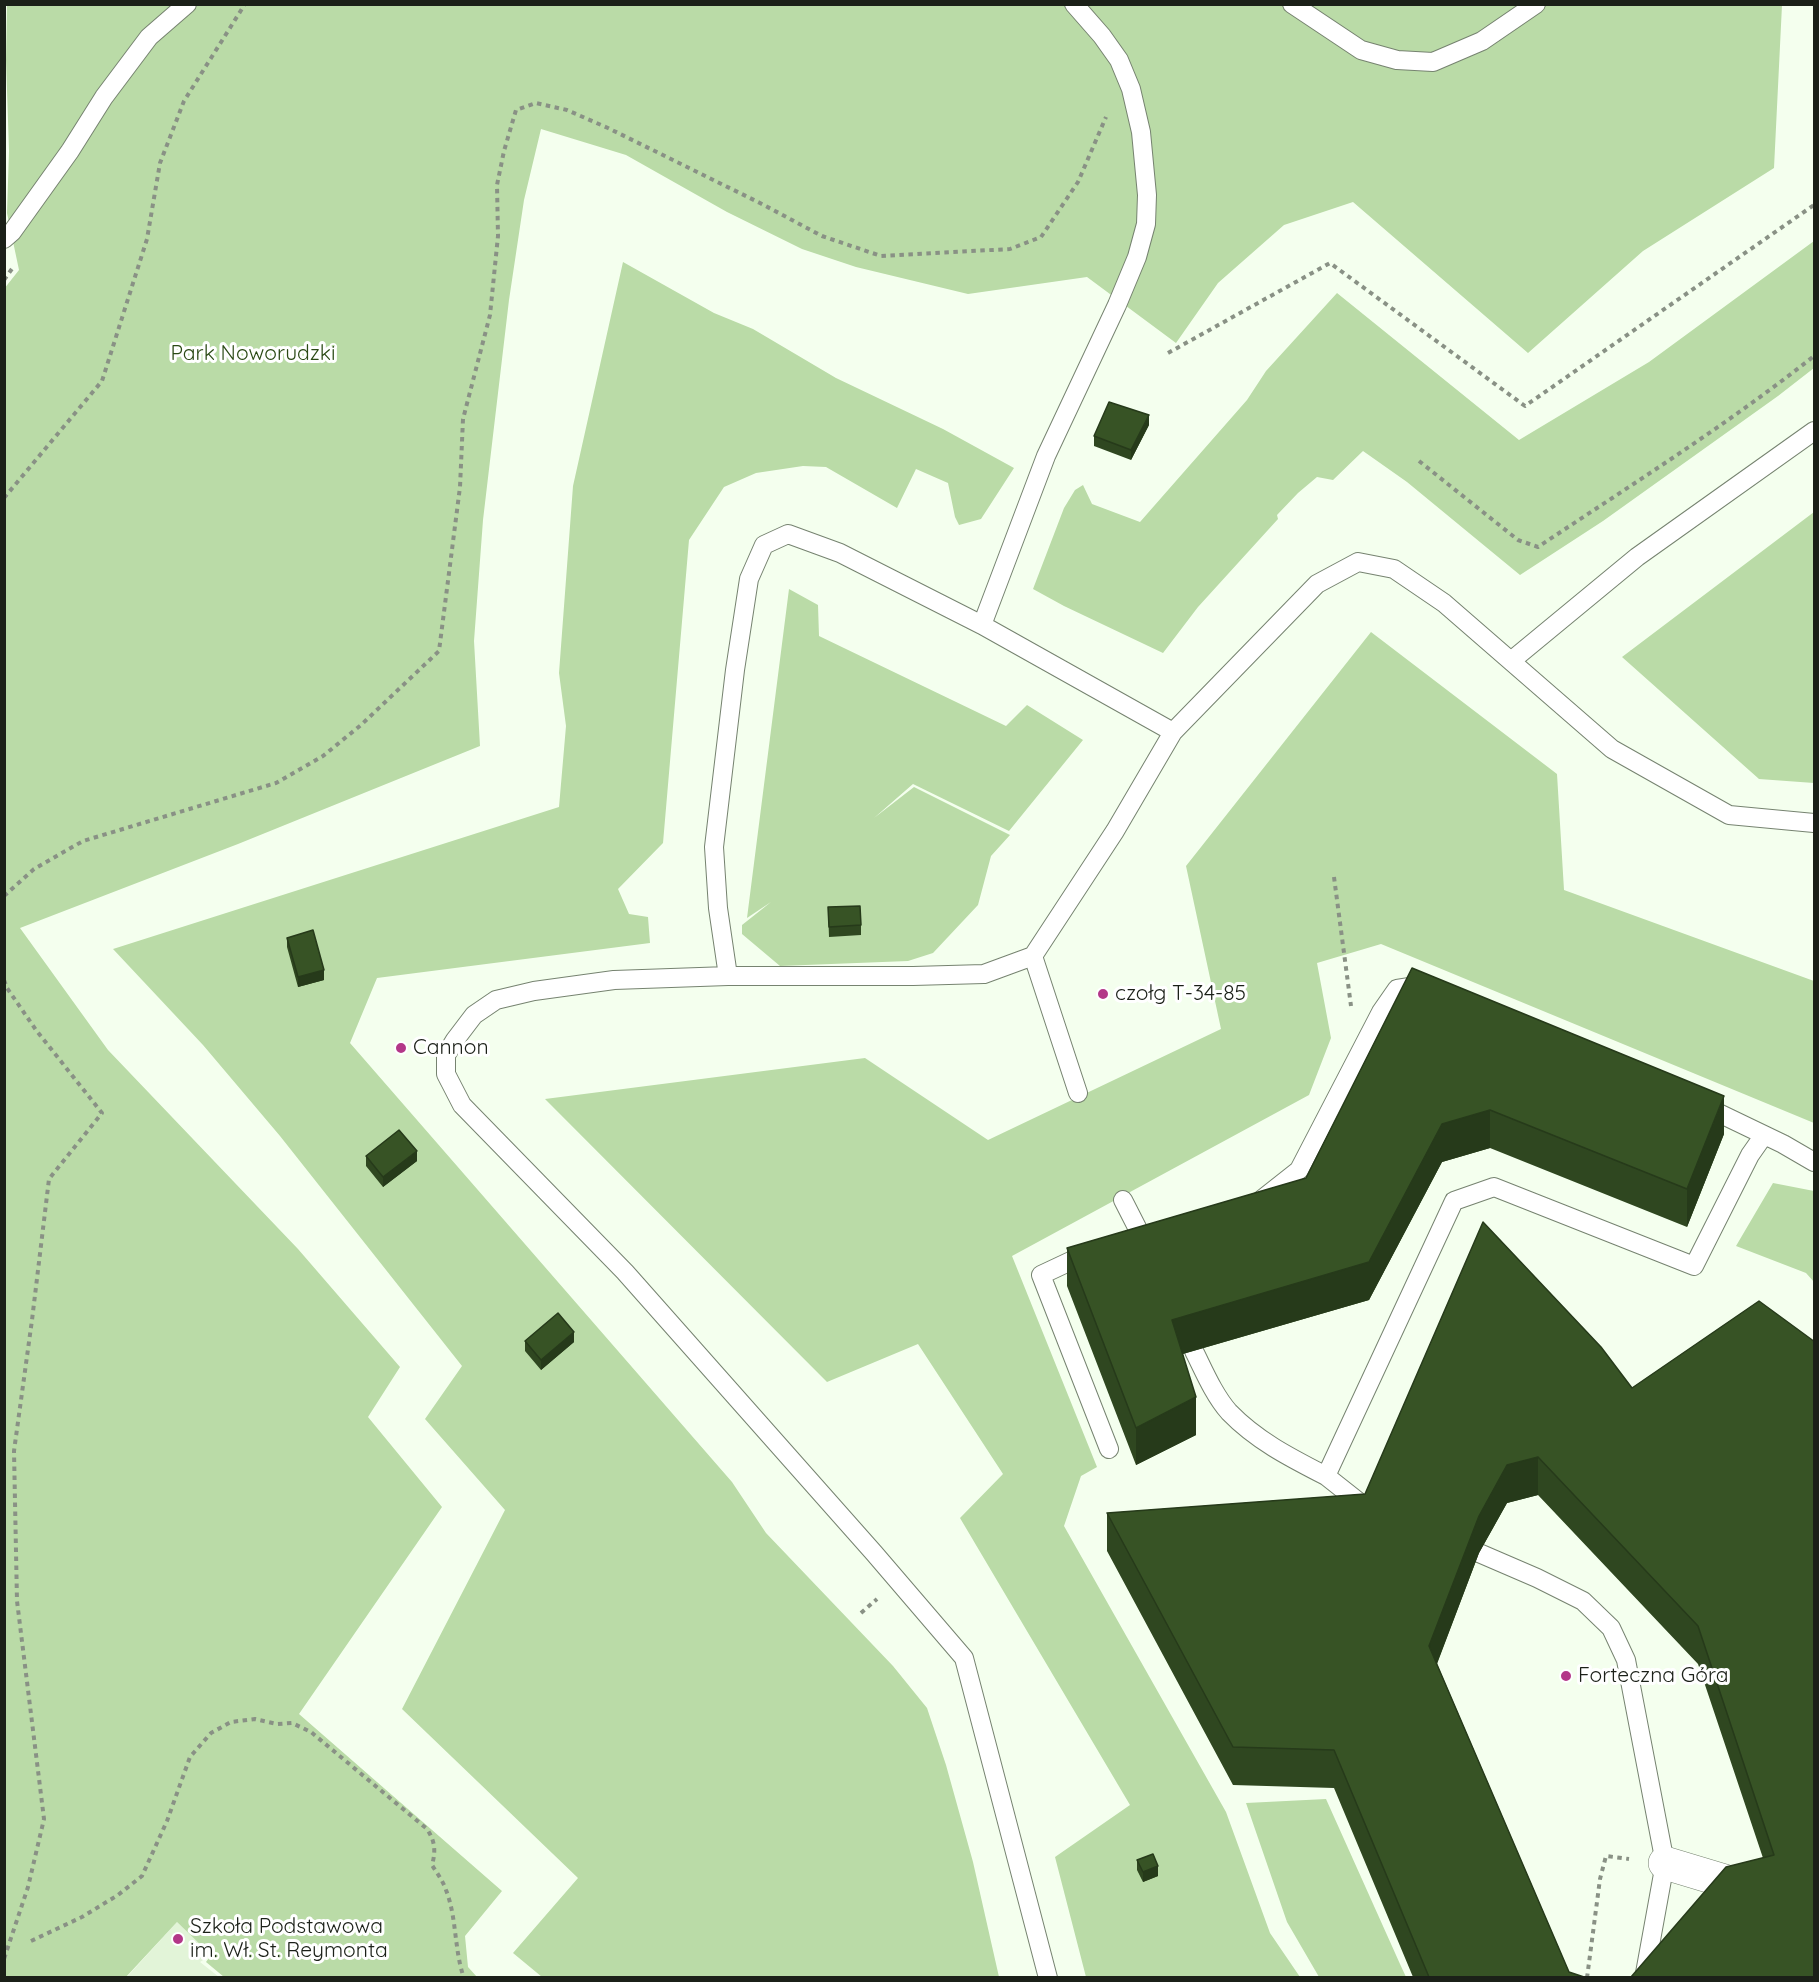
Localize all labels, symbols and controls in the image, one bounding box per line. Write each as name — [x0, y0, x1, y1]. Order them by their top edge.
park label: Park Noworudzki — [170, 341, 336, 367]
place label: czołg T-34-85 — [1115, 981, 1246, 1007]
marker: czołg T-34-85 — [1096, 987, 1110, 1001]
place label: Cannon — [413, 1035, 489, 1061]
marker: Cannon — [394, 1041, 408, 1055]
place label: Forteczna Góra — [1578, 1663, 1729, 1689]
marker: Forteczna Góra — [1559, 1669, 1573, 1683]
place label: Szkoła Podstawowa im. Wł. St. Reymonta — [190, 1914, 388, 1964]
marker: Szkoła Podstawowa im. Wł. St. Reymonta — [171, 1932, 185, 1946]

